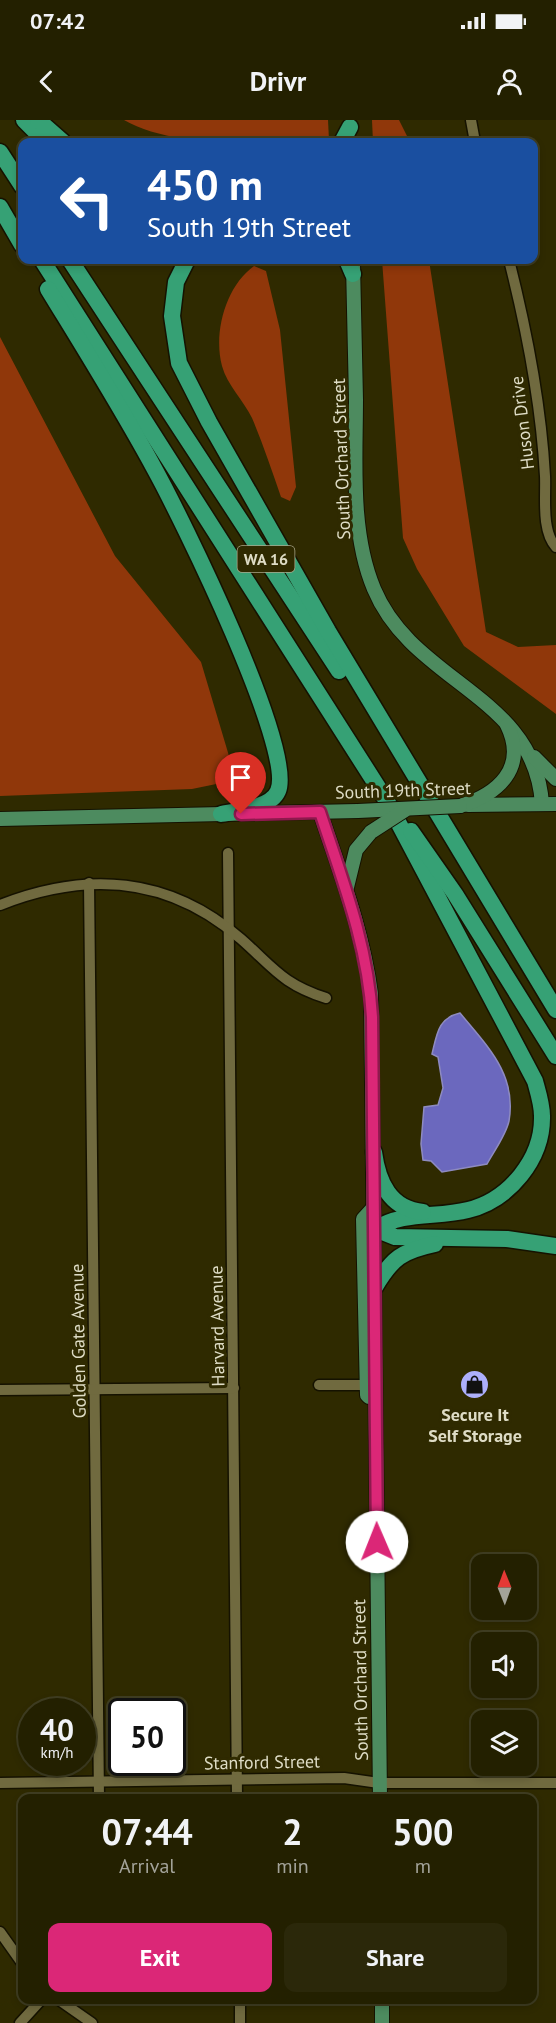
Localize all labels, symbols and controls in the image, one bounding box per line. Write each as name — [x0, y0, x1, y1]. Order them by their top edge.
text: 07:42 — [30, 7, 86, 35]
text: Drivr — [250, 64, 306, 98]
icon: back — [30, 65, 63, 98]
icon: person — [493, 65, 526, 98]
text: 450 m — [147, 157, 263, 212]
icon: left — [48, 162, 126, 240]
text: South 19th Street — [147, 210, 351, 244]
street label: Huson Drive — [505, 375, 539, 471]
street label: South Orchard Street — [327, 378, 355, 540]
road number: WA 16 — [238, 546, 294, 572]
pin — [215, 752, 266, 814]
icon: arrive — [224, 761, 257, 794]
street label: South 19th Street — [335, 776, 471, 804]
street label: Golden Gate Avenue — [65, 1263, 91, 1419]
street label: Harvard Avenue — [204, 1265, 230, 1387]
shop icon: Secure It Self Storage — [459, 1369, 491, 1401]
place label: Secure It Self Storage — [428, 1403, 522, 1447]
position arrow — [345, 1510, 409, 1574]
north arrow — [471, 1554, 537, 1620]
map controls — [471, 1554, 537, 1776]
street label: South Orchard Street — [347, 1599, 373, 1761]
button: sound — [471, 1632, 537, 1698]
speed limit sign: 50 — [108, 1698, 186, 1776]
text: 40 — [40, 1710, 74, 1749]
button: layers — [471, 1710, 537, 1776]
text: km/h — [41, 1743, 73, 1762]
street label: Stanford Street — [204, 1749, 320, 1775]
text: 07:44 — [101, 1808, 193, 1855]
text: 2 — [282, 1808, 303, 1855]
text: 500 — [392, 1808, 454, 1855]
text: Arrival — [119, 1853, 175, 1879]
text: min — [276, 1853, 309, 1879]
text: m — [415, 1853, 431, 1879]
button: Exit — [48, 1923, 272, 1992]
button: Share — [284, 1923, 507, 1992]

